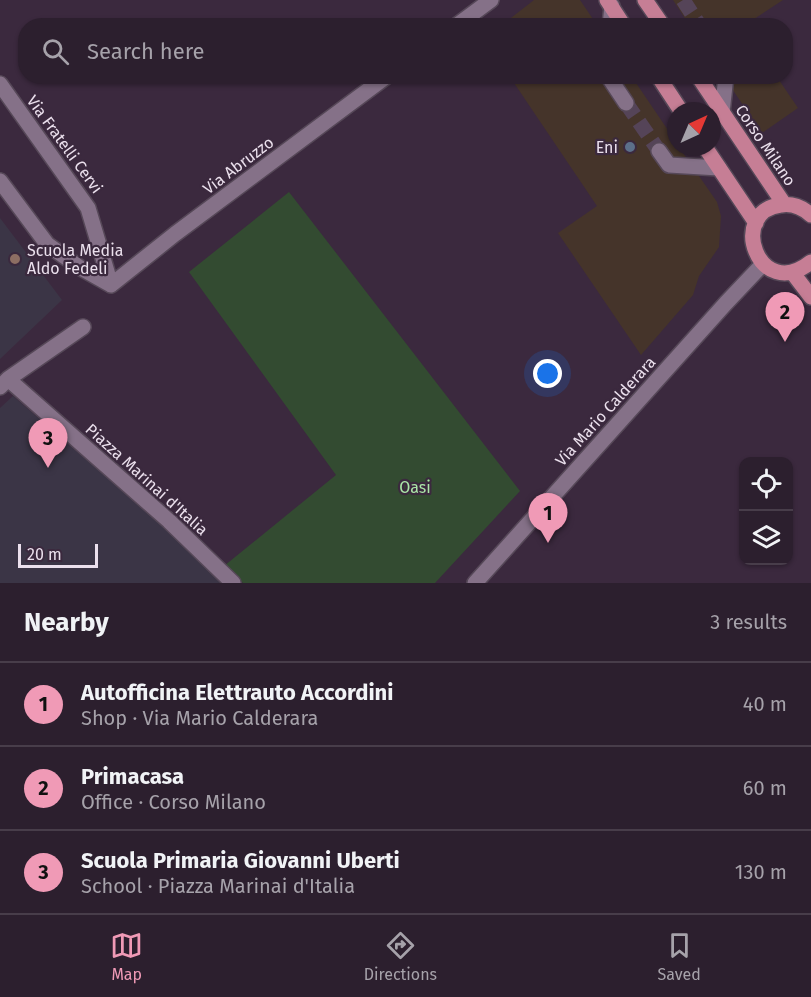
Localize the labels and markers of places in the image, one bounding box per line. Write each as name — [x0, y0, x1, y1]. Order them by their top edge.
place label: Eni — [596, 138, 618, 157]
marker: Eni — [623, 140, 637, 154]
place label: Scuola Media Aldo Fedeli — [27, 241, 123, 278]
marker: Scuola Media Aldo Fedeli — [8, 252, 22, 266]
pin: 2 — [766, 292, 804, 342]
pin: 3 — [28, 418, 68, 468]
pin: 1 — [528, 494, 568, 543]

